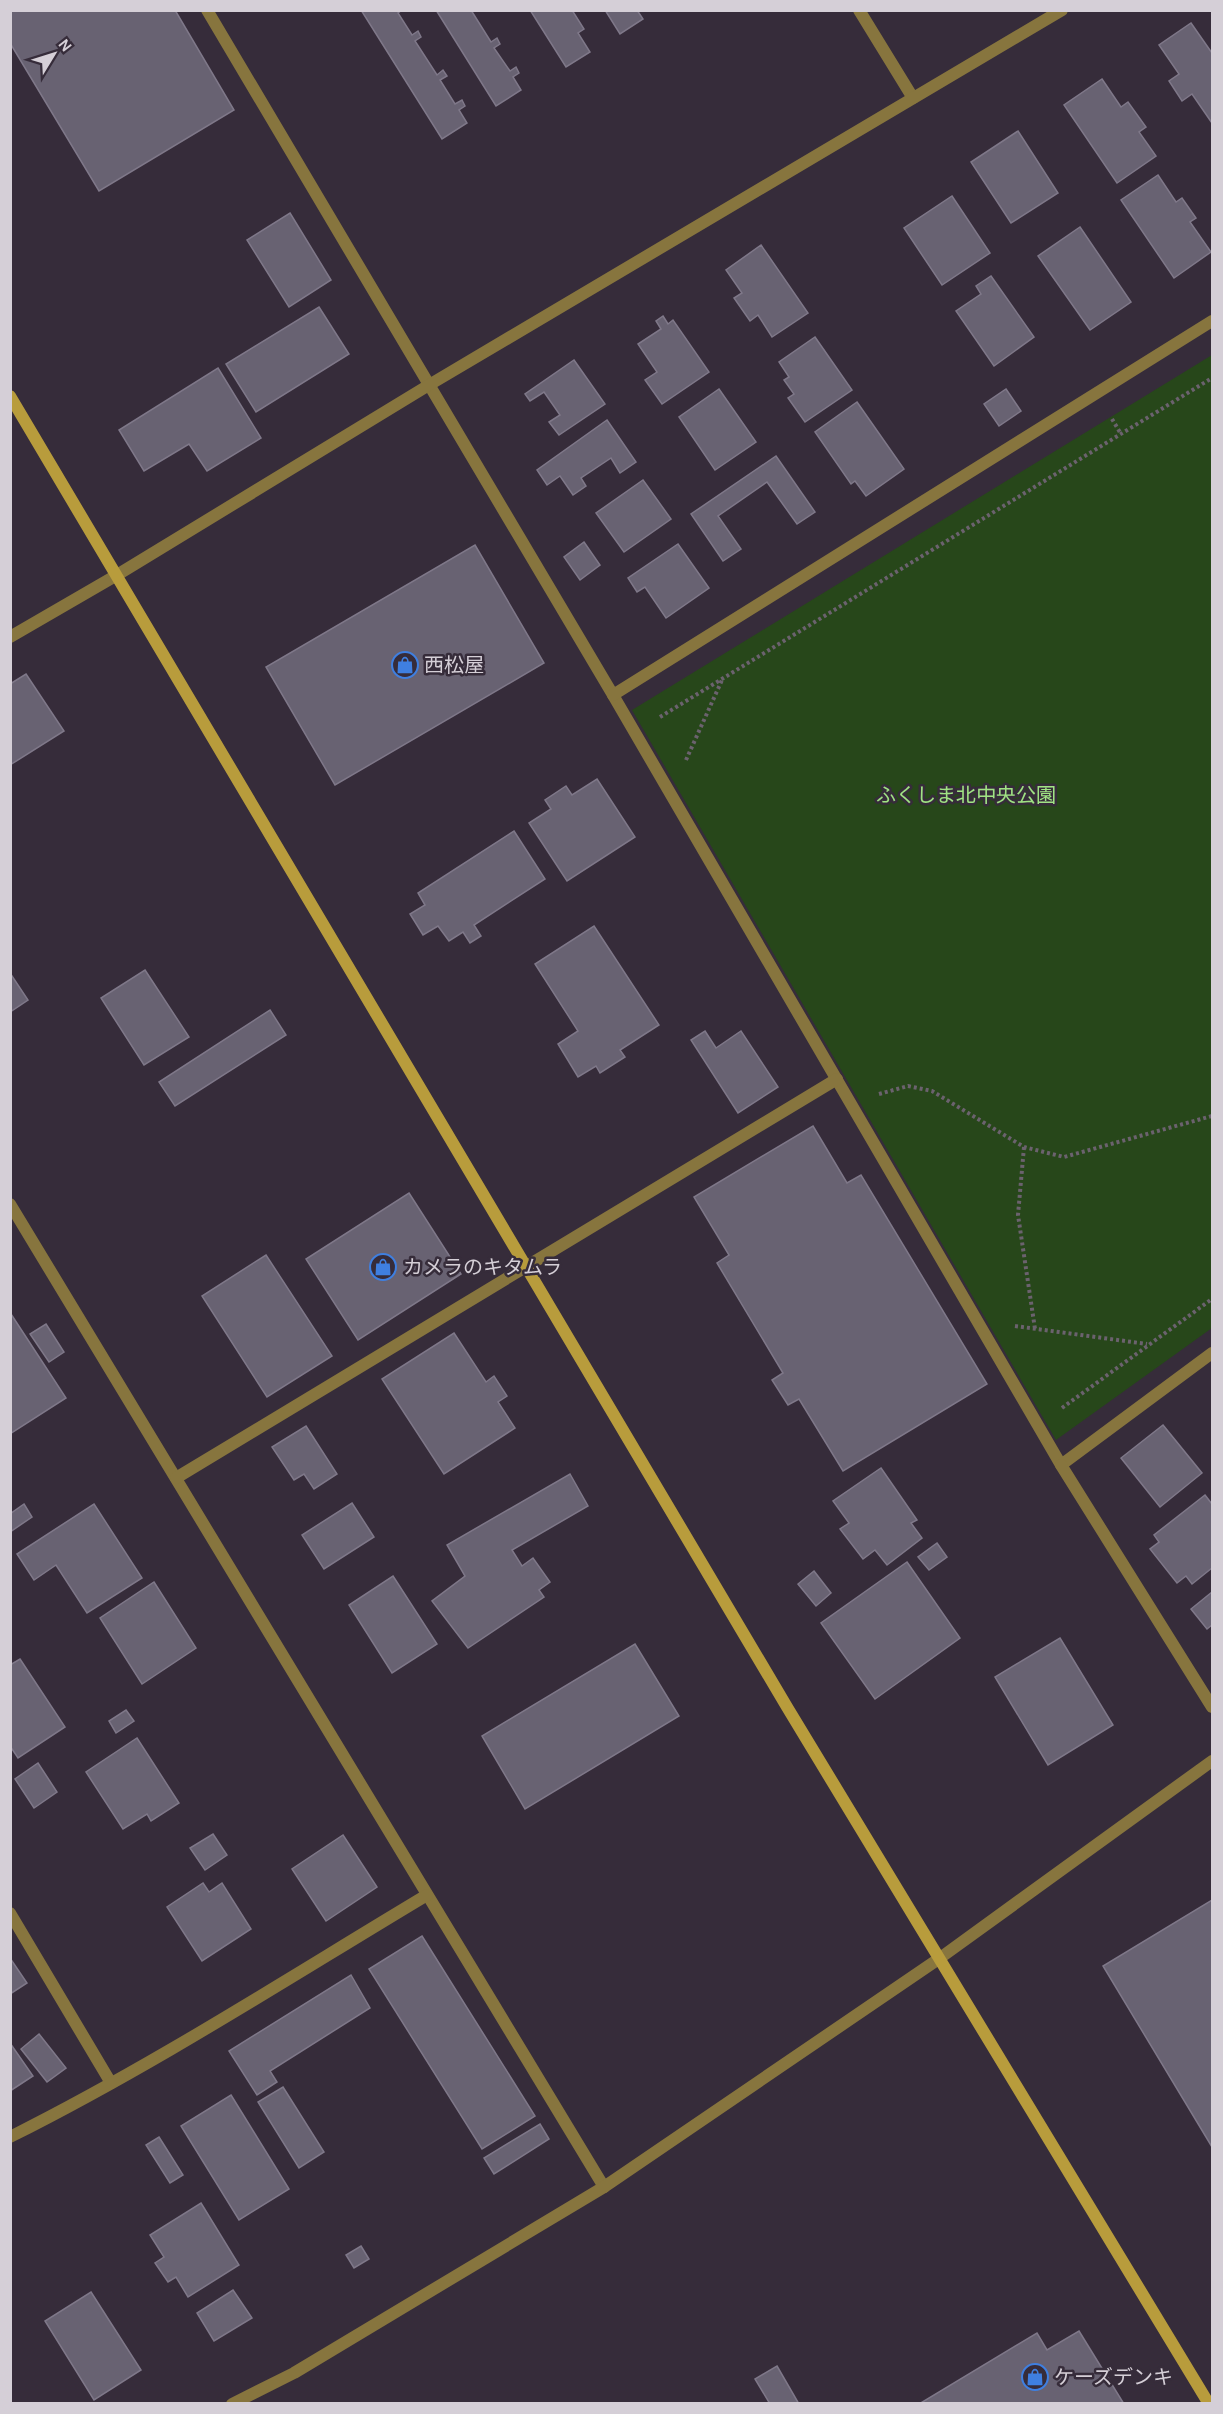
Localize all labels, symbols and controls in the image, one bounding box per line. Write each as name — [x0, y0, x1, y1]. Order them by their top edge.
north arrow — [24, 24, 84, 84]
text: N — [54, 35, 76, 55]
shop icon: 西松屋 — [390, 650, 420, 680]
place label: 西松屋 — [424, 654, 484, 677]
park label: ふくしま北中央公園 — [876, 784, 1056, 807]
shop icon: カメラのキタムラ — [368, 1252, 398, 1282]
place label: カメラのキタムラ — [403, 1256, 562, 1279]
shop icon: ケーズデンキ — [1020, 2362, 1050, 2392]
place label: ケーズデンキ — [1054, 2366, 1173, 2389]

